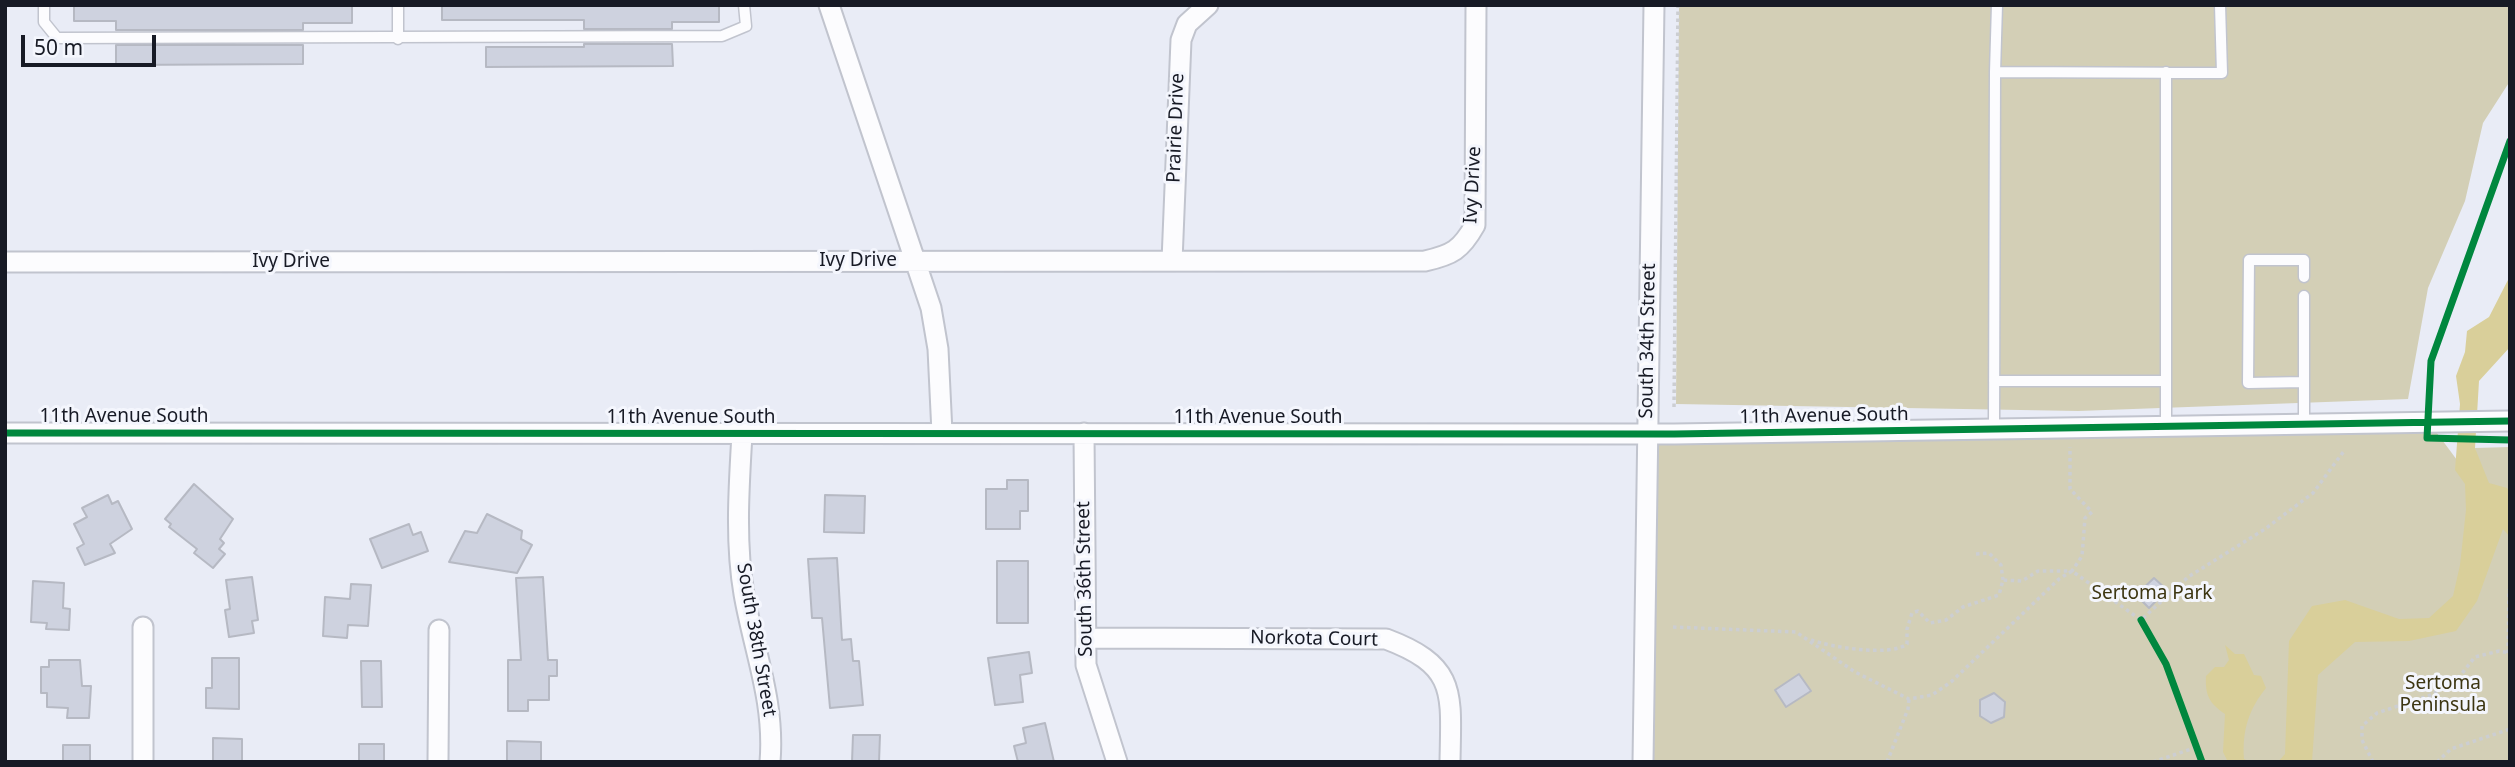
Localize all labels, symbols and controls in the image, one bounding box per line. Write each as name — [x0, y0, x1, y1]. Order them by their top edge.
scale bar — [24, 21, 159, 65]
text: 50 m — [34, 33, 83, 61]
street label: Prairie Drive — [1163, 73, 1189, 183]
street label: Ivy Drive — [1460, 146, 1486, 224]
street label: Ivy Drive — [819, 250, 897, 272]
street label: Ivy Drive — [252, 251, 330, 273]
street label: South 34th Street — [1635, 263, 1661, 419]
street label: 11th Avenue South — [1739, 403, 1909, 429]
street label: 11th Avenue South — [39, 406, 209, 428]
street label: 11th Avenue South — [606, 407, 776, 429]
street label: 11th Avenue South — [1173, 407, 1343, 429]
street label: South 36th Street — [1072, 501, 1098, 657]
street label: South 38th Street — [731, 561, 781, 719]
park label: Sertoma Park — [2092, 583, 2212, 605]
street label: Norkota Court — [1250, 626, 1378, 652]
park label: Sertoma Peninsula — [2399, 673, 2487, 717]

